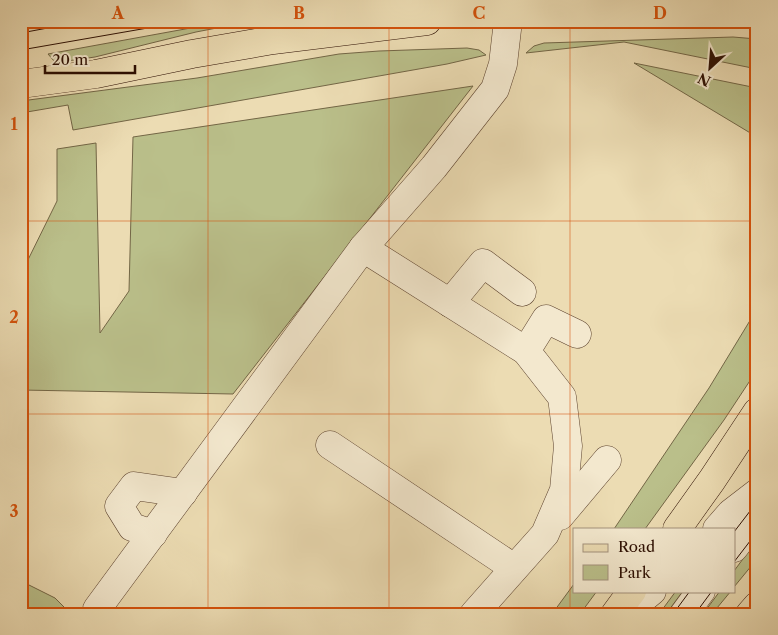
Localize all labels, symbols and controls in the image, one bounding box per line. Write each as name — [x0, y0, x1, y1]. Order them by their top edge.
text: A — [111, 3, 125, 23]
text: B — [293, 3, 305, 23]
text: C — [473, 3, 485, 23]
text: D — [653, 3, 667, 23]
scale bar — [45, 42, 135, 74]
north arrow — [686, 42, 736, 92]
text: 20 m — [52, 50, 88, 69]
text: N — [695, 69, 714, 90]
text: 1 — [10, 114, 18, 134]
text: 2 — [9, 307, 19, 327]
text: 3 — [9, 501, 19, 521]
legend — [573, 528, 736, 592]
text: Road — [618, 537, 655, 556]
text: Park — [618, 563, 652, 582]

